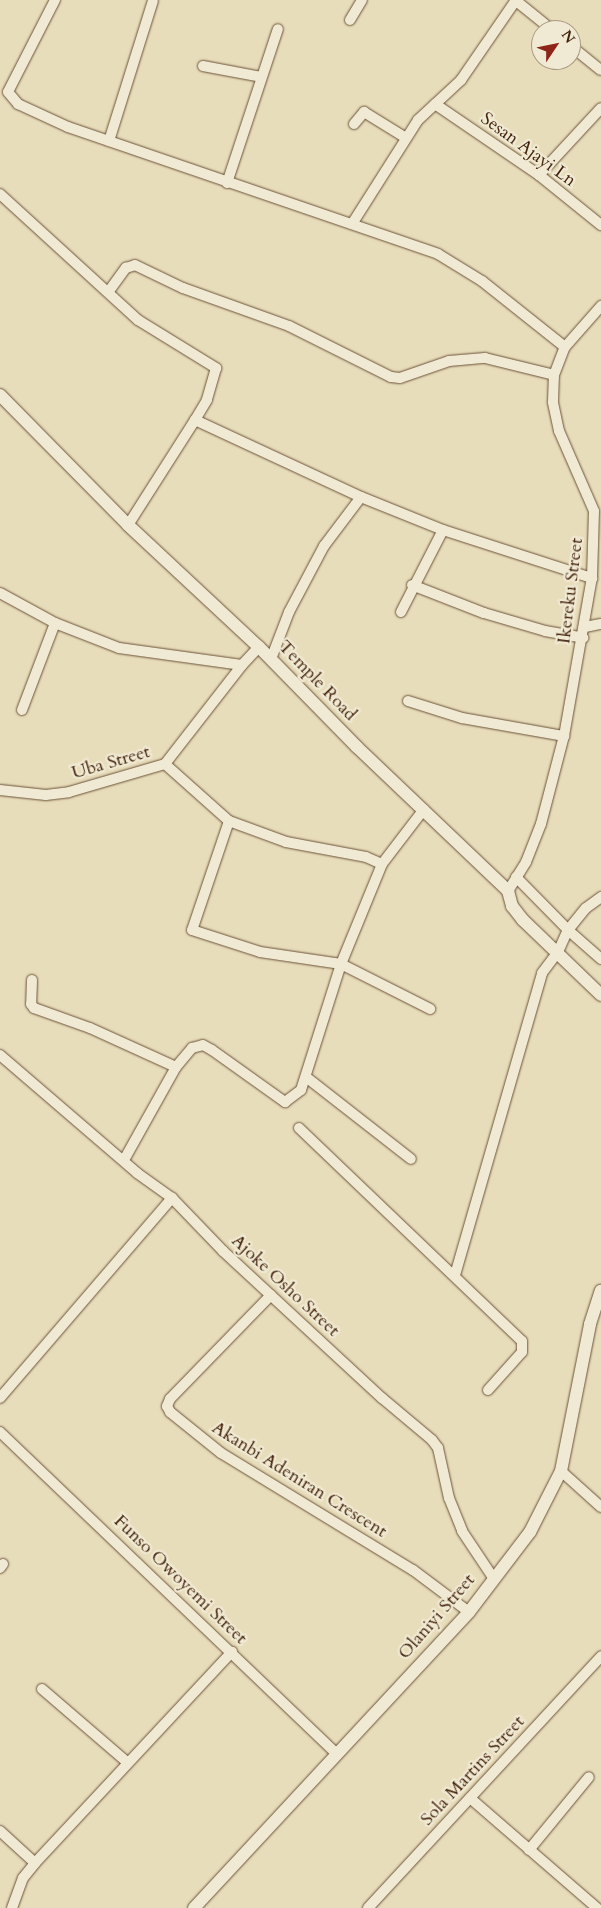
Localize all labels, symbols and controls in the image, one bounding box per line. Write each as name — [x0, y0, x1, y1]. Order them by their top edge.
north arrow — [531, 20, 581, 70]
text: N — [557, 27, 579, 47]
street label: Sesan Ajayi Ln — [476, 108, 580, 192]
street label: Ikereku Street — [554, 537, 588, 645]
street label: Temple Road — [273, 636, 361, 726]
street label: Uba Street — [69, 742, 153, 784]
street label: Ajoke Osho Street — [227, 1231, 343, 1341]
street label: Akanbi Adeniran Crescent — [208, 1417, 390, 1543]
street label: Funso Owoyemi Street — [109, 1511, 251, 1649]
street label: Olaniyi Street — [394, 1570, 480, 1664]
street label: Sola Martins Street — [417, 1712, 529, 1830]

